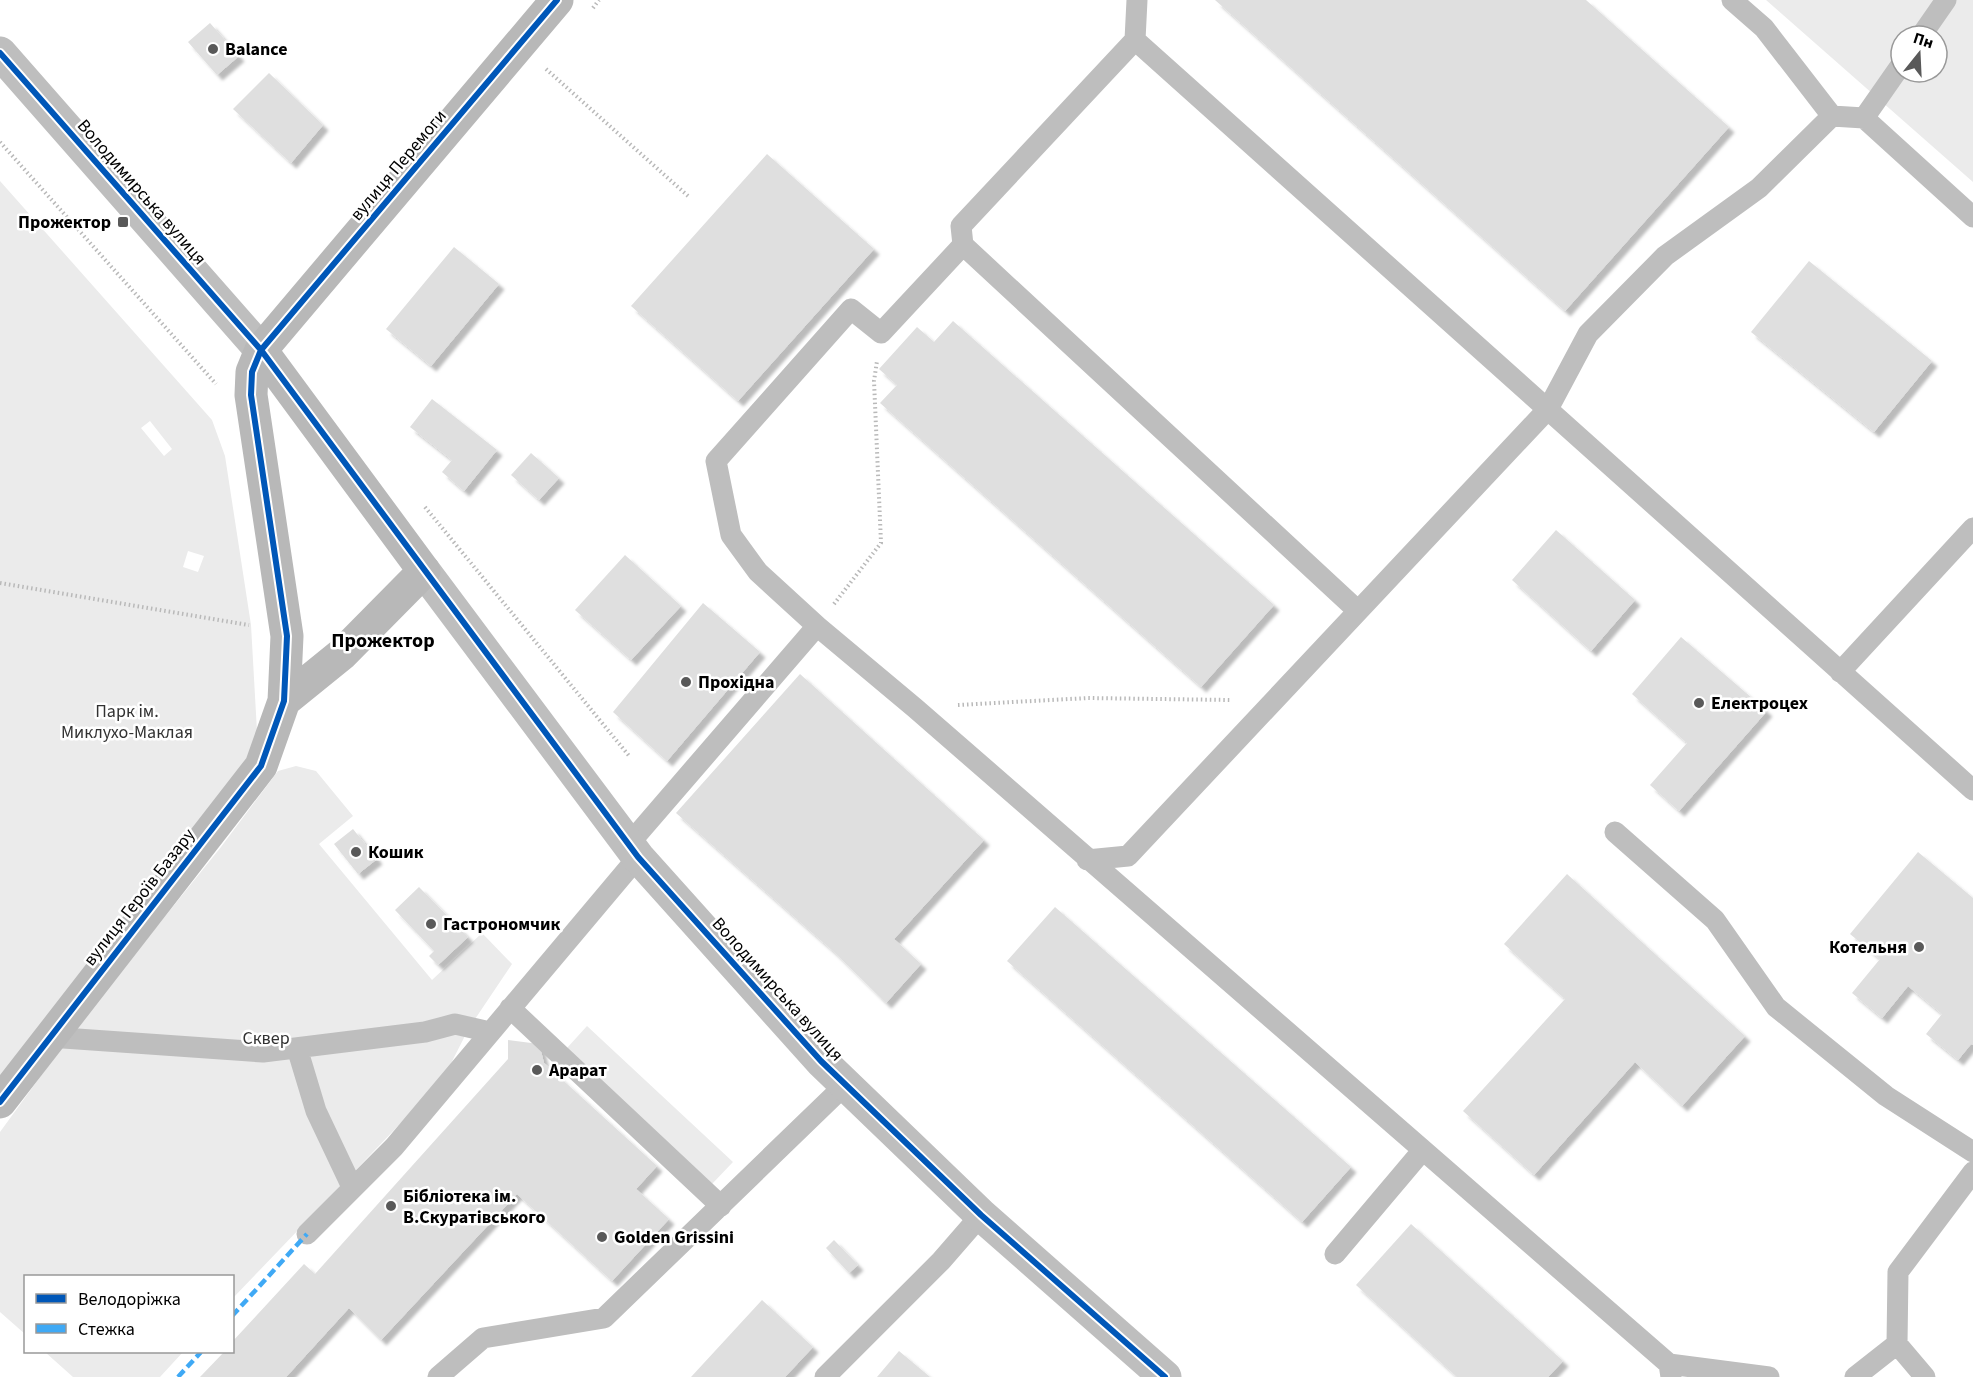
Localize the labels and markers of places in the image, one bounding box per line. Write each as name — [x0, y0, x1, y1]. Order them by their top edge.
place label: Balance — [225, 37, 288, 62]
marker: Balance — [206, 42, 220, 56]
place label: Прожектор — [18, 210, 111, 235]
marker: Прожектор — [116, 215, 130, 229]
place label: Прохідна — [698, 670, 774, 695]
marker: Прохідна — [679, 675, 693, 689]
place label: Електроцех — [1711, 691, 1808, 716]
marker: Електроцех — [1692, 696, 1706, 710]
place label: Кошик — [368, 840, 424, 865]
marker: Кошик — [349, 845, 363, 859]
place label: Гастрономчик — [443, 912, 560, 937]
marker: Гастрономчик — [424, 917, 438, 931]
place label: Котельня — [1829, 935, 1907, 960]
marker: Котельня — [1912, 940, 1926, 954]
place label: Арарат — [548, 1058, 607, 1083]
marker: Арарат — [530, 1063, 544, 1077]
place label: Бібліотека ім. В.Скуратівського — [403, 1184, 546, 1230]
marker: Бібліотека ім. В.Скуратівського — [384, 1199, 398, 1213]
place label: Golden Grissini — [614, 1225, 734, 1250]
marker: Golden Grissini — [595, 1230, 609, 1244]

